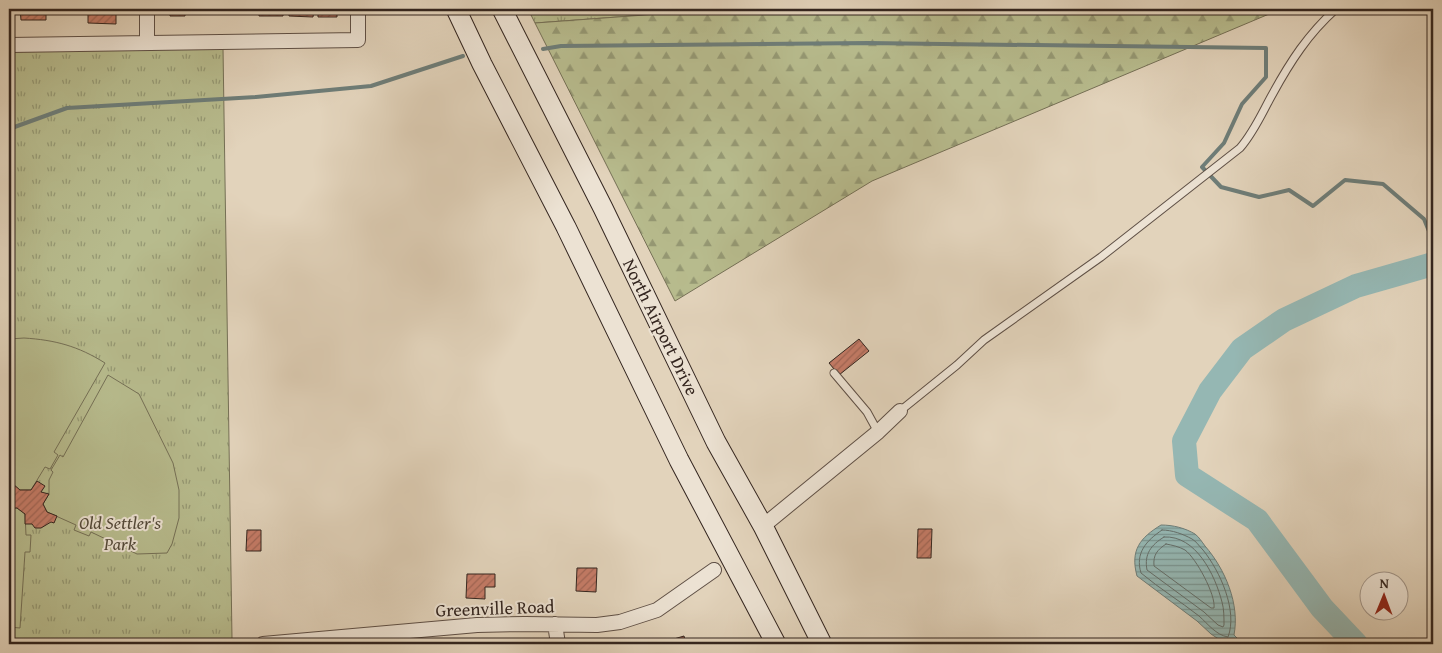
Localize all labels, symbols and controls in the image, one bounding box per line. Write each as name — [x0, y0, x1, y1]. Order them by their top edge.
street label: North Airport Drive — [616, 254, 706, 400]
park label: Old Settler's Park — [79, 509, 162, 557]
north arrow — [1360, 570, 1410, 620]
text: N — [1379, 573, 1390, 593]
street label: Greenville Road — [435, 592, 555, 624]

